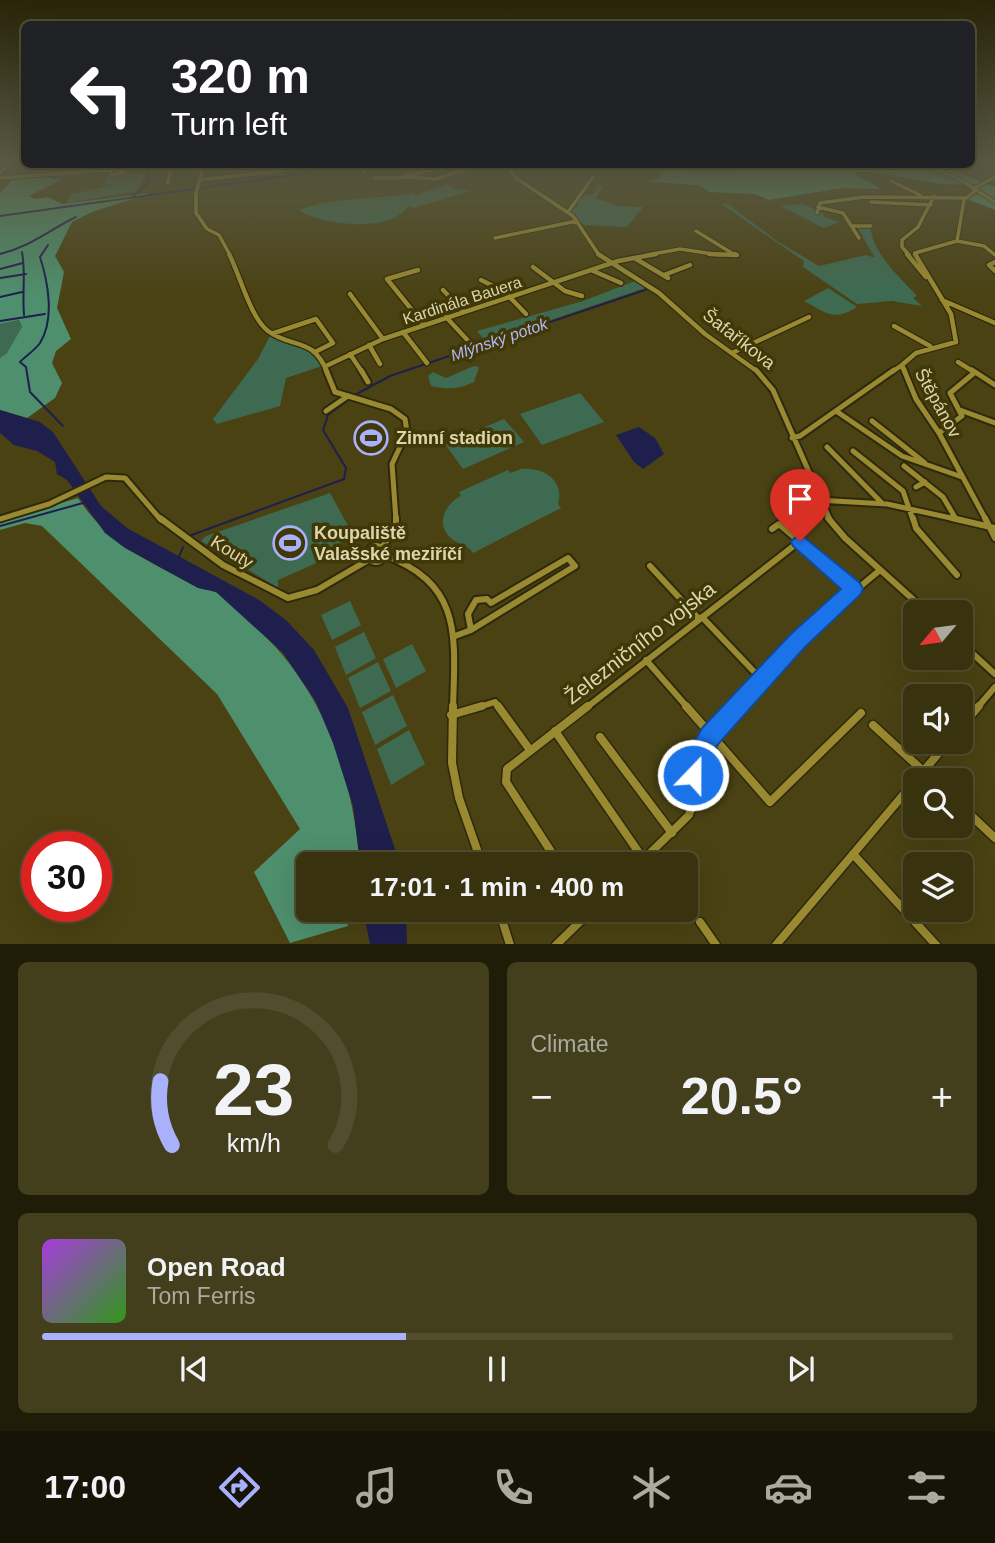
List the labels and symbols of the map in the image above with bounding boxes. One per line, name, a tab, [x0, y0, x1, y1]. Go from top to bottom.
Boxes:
street label: Kardinála Bauera	[401, 273, 524, 328]
street label: Šafaříkova	[699, 304, 780, 374]
water label: Mlýnský potok	[448, 315, 551, 364]
street label: Štěpánov	[911, 364, 966, 441]
sports icon: Zimní stadion	[352, 419, 390, 457]
place label: Zimní stadion	[396, 428, 513, 448]
pin	[770, 469, 830, 541]
place label: Koupaliště Valašské meziříčí	[314, 523, 463, 564]
sports icon: Koupaliště Valašské meziříčí	[271, 524, 309, 562]
street label: Kouty	[207, 531, 257, 573]
street label: Železničního vojska	[560, 577, 720, 708]
north arrow	[903, 600, 973, 670]
position arrow	[656, 738, 730, 812]
speed limit sign: 30	[21, 831, 112, 922]

